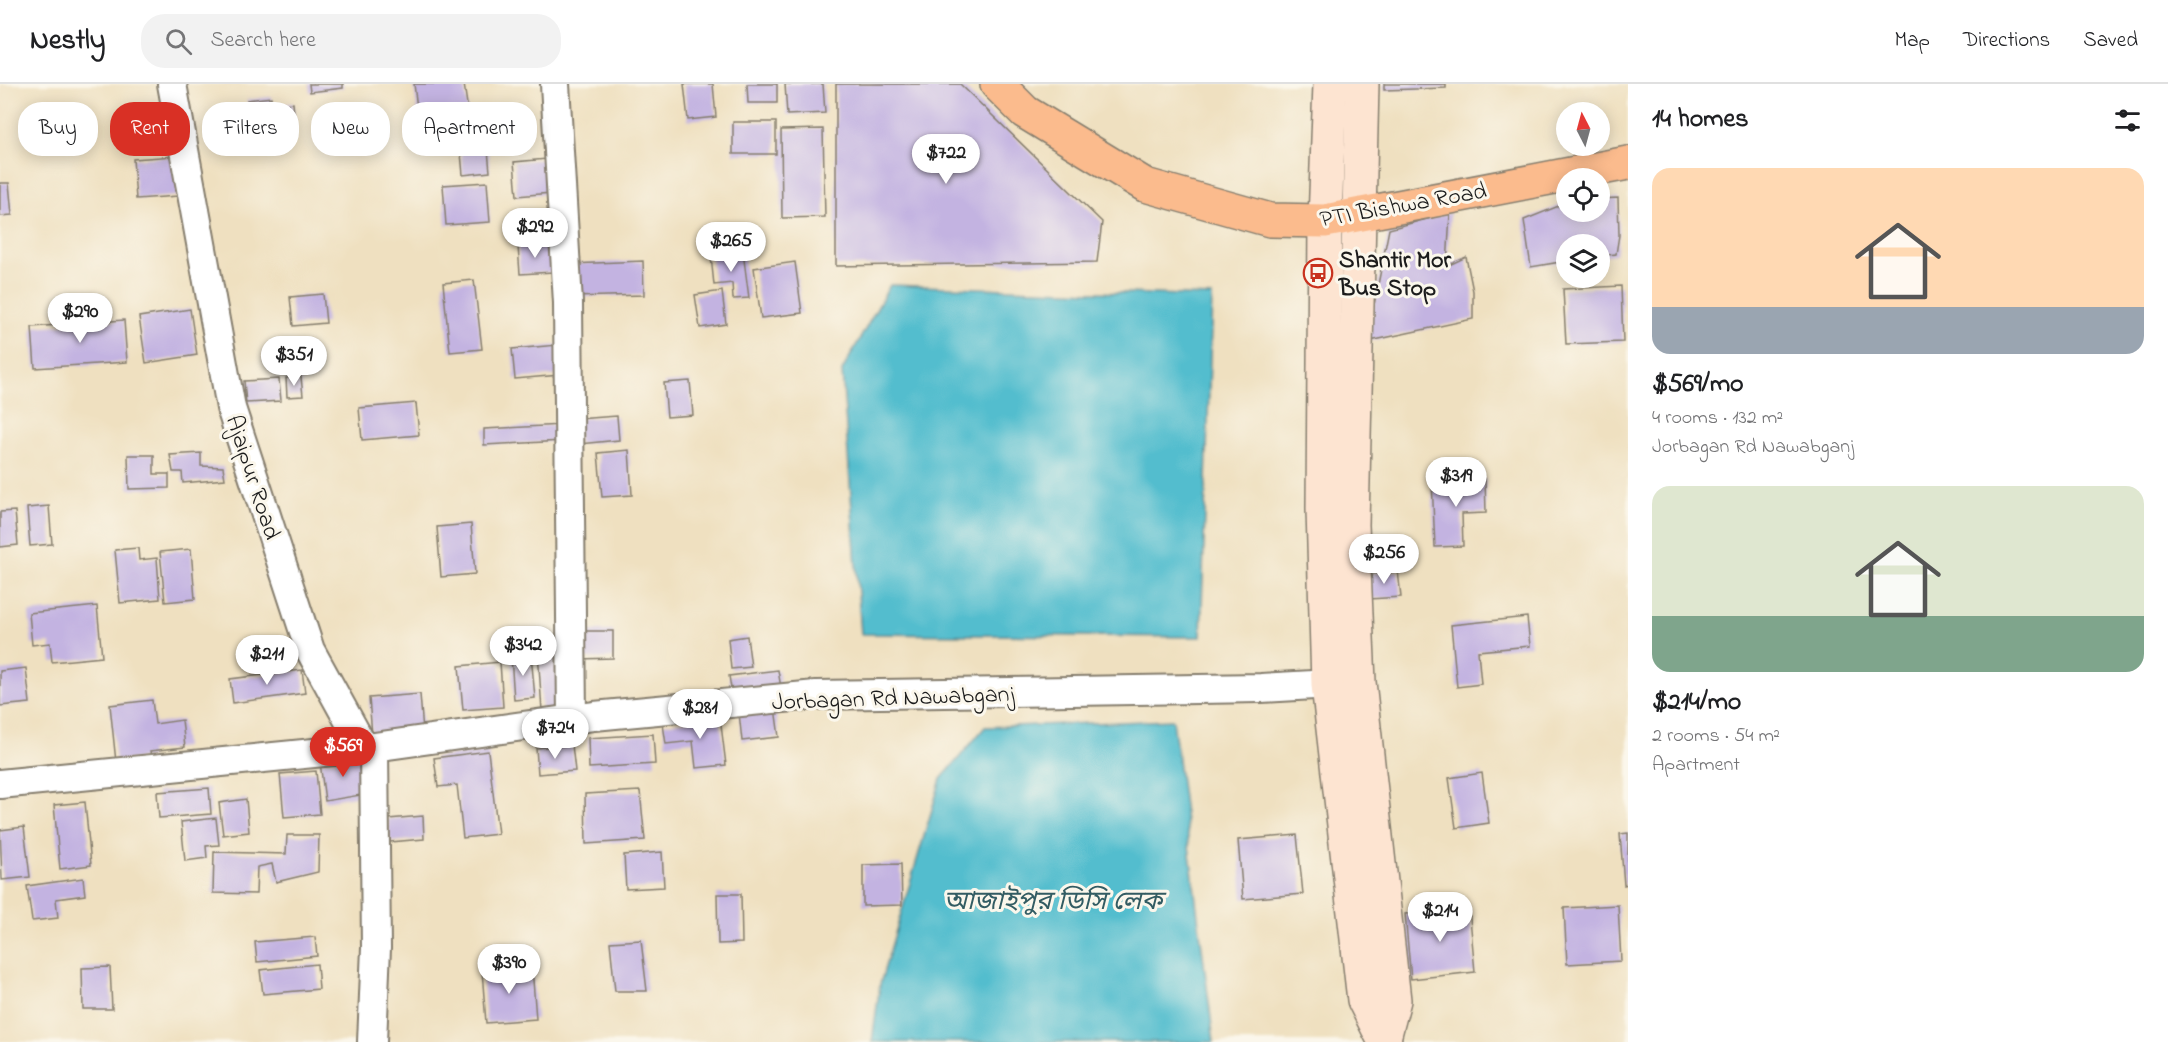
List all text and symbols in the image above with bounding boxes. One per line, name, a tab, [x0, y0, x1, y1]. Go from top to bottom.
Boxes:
search box	[141, 14, 561, 68]
text: Nestly	[30, 21, 105, 62]
icon: search	[162, 25, 195, 58]
text: Search here	[210, 25, 316, 57]
text: Map	[1894, 26, 1930, 56]
text: Directions	[1963, 26, 2050, 56]
text: Saved	[2083, 26, 2138, 56]
text: 14 homes	[1652, 101, 1748, 139]
chip: Buy	[18, 102, 98, 156]
chip: Rent	[110, 102, 190, 156]
chip: Filters	[202, 102, 299, 156]
chip: New	[311, 102, 390, 156]
chip: Apartment	[402, 102, 537, 156]
north arrow	[1556, 102, 1610, 156]
map controls	[1556, 102, 1610, 288]
icon: filters	[2111, 104, 2144, 137]
pin: $722	[910, 134, 982, 185]
text: $722	[926, 139, 966, 168]
button: locate	[1556, 168, 1610, 222]
street label: PTI Bishwa Road	[1317, 174, 1490, 238]
icon: home	[1844, 207, 1952, 315]
pin: $292	[499, 208, 571, 259]
text: $292	[516, 213, 554, 242]
pin: $265	[695, 222, 767, 273]
text: $265	[710, 227, 752, 256]
button: layers	[1556, 234, 1610, 288]
place label: Shantir Mor Bus Stop	[1338, 244, 1451, 307]
bus stop icon: Shantir Mor Bus Stop	[1302, 257, 1334, 289]
pin: $290	[44, 293, 116, 344]
text: $290	[62, 298, 98, 327]
pin: $351	[258, 336, 330, 387]
text: $351	[275, 341, 313, 370]
text: $569/mo	[1652, 366, 1744, 404]
text: 4 rooms · 132 m²	[1652, 404, 1783, 433]
street label: Ajaipur Road	[215, 411, 288, 545]
text: Jorbagan Rd Nawabganj	[1652, 433, 1854, 462]
pin: $319	[1420, 457, 1492, 508]
text: $319	[1440, 462, 1472, 491]
icon: home	[1844, 525, 1952, 633]
pin: $256	[1348, 534, 1420, 585]
text: $256	[1363, 539, 1405, 568]
pin: $342	[487, 626, 559, 677]
text: $342	[504, 631, 542, 660]
pin: $211	[231, 635, 303, 686]
text: $211	[250, 640, 284, 669]
street label: Jorbagan Rd Nawabganj	[771, 678, 1016, 721]
text: $214/mo	[1652, 684, 1741, 722]
pin: $281	[664, 689, 736, 740]
text: $281	[682, 694, 718, 723]
pin: $724	[519, 709, 591, 760]
text: $724	[536, 714, 574, 743]
text: 2 rooms · 54 m²	[1652, 722, 1780, 751]
pin: $569	[307, 727, 379, 778]
text: $569	[324, 732, 362, 761]
text: Apartment	[1652, 751, 1740, 780]
water label: আজাইপুর ডিসি লেক	[944, 884, 1167, 922]
pin: $214	[1404, 892, 1476, 943]
text: $214	[1422, 897, 1458, 926]
pin: $390	[473, 944, 545, 995]
text: $390	[491, 949, 527, 978]

